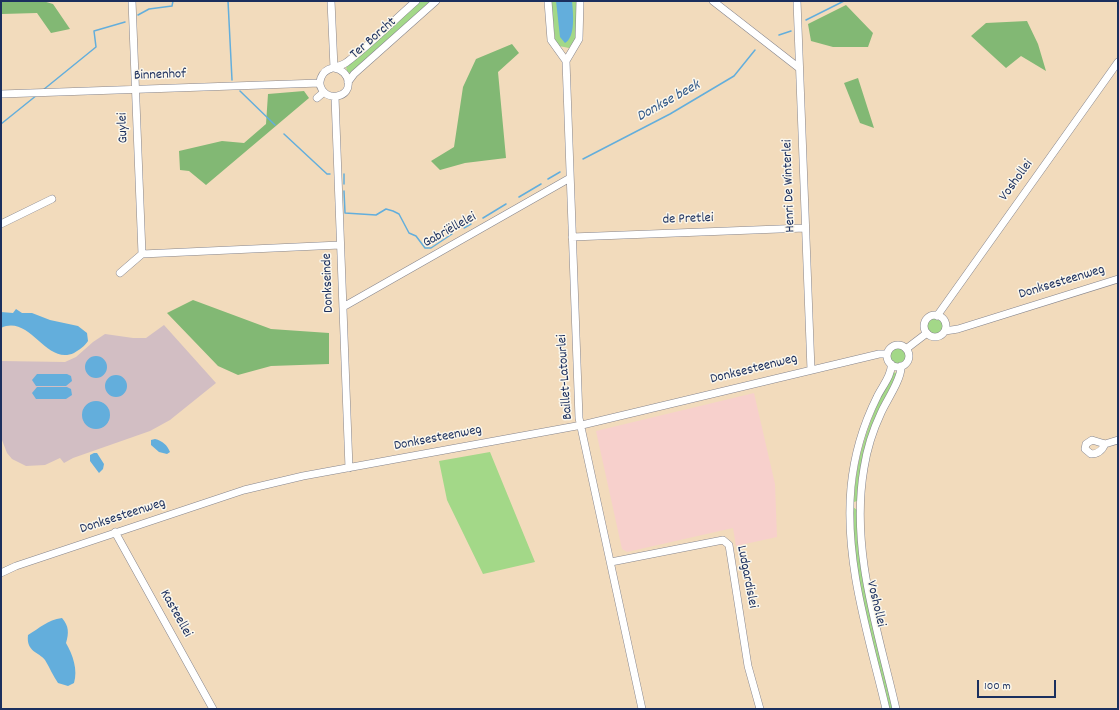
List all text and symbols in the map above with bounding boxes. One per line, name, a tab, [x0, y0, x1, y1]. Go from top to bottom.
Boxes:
street label: Ter Borcht	[348, 14, 400, 64]
street label: Binnenhof	[134, 67, 186, 85]
water label: Donkse beek	[634, 77, 704, 127]
street label: Guylei	[115, 112, 133, 144]
street label: Henri De Winterlei	[780, 139, 800, 233]
street label: Voshollei	[996, 157, 1038, 205]
street label: Gabriëllelei	[420, 210, 480, 252]
street label: de Pretlei	[662, 211, 714, 229]
street label: Donkseinde	[320, 253, 338, 313]
street label: Donksesteenweg	[1017, 262, 1107, 304]
street label: Baillet-Latourlei	[555, 334, 577, 420]
street label: Donksesteenweg	[709, 351, 799, 389]
street label: Donksesteenweg	[393, 422, 483, 456]
street label: Donksesteenweg	[78, 495, 168, 539]
street label: Ludgardislei	[732, 544, 760, 610]
street label: Voshollei	[862, 579, 888, 629]
street label: Kasteellei	[155, 587, 195, 641]
scale bar	[979, 672, 1058, 698]
text: 100 m	[984, 678, 1011, 695]

